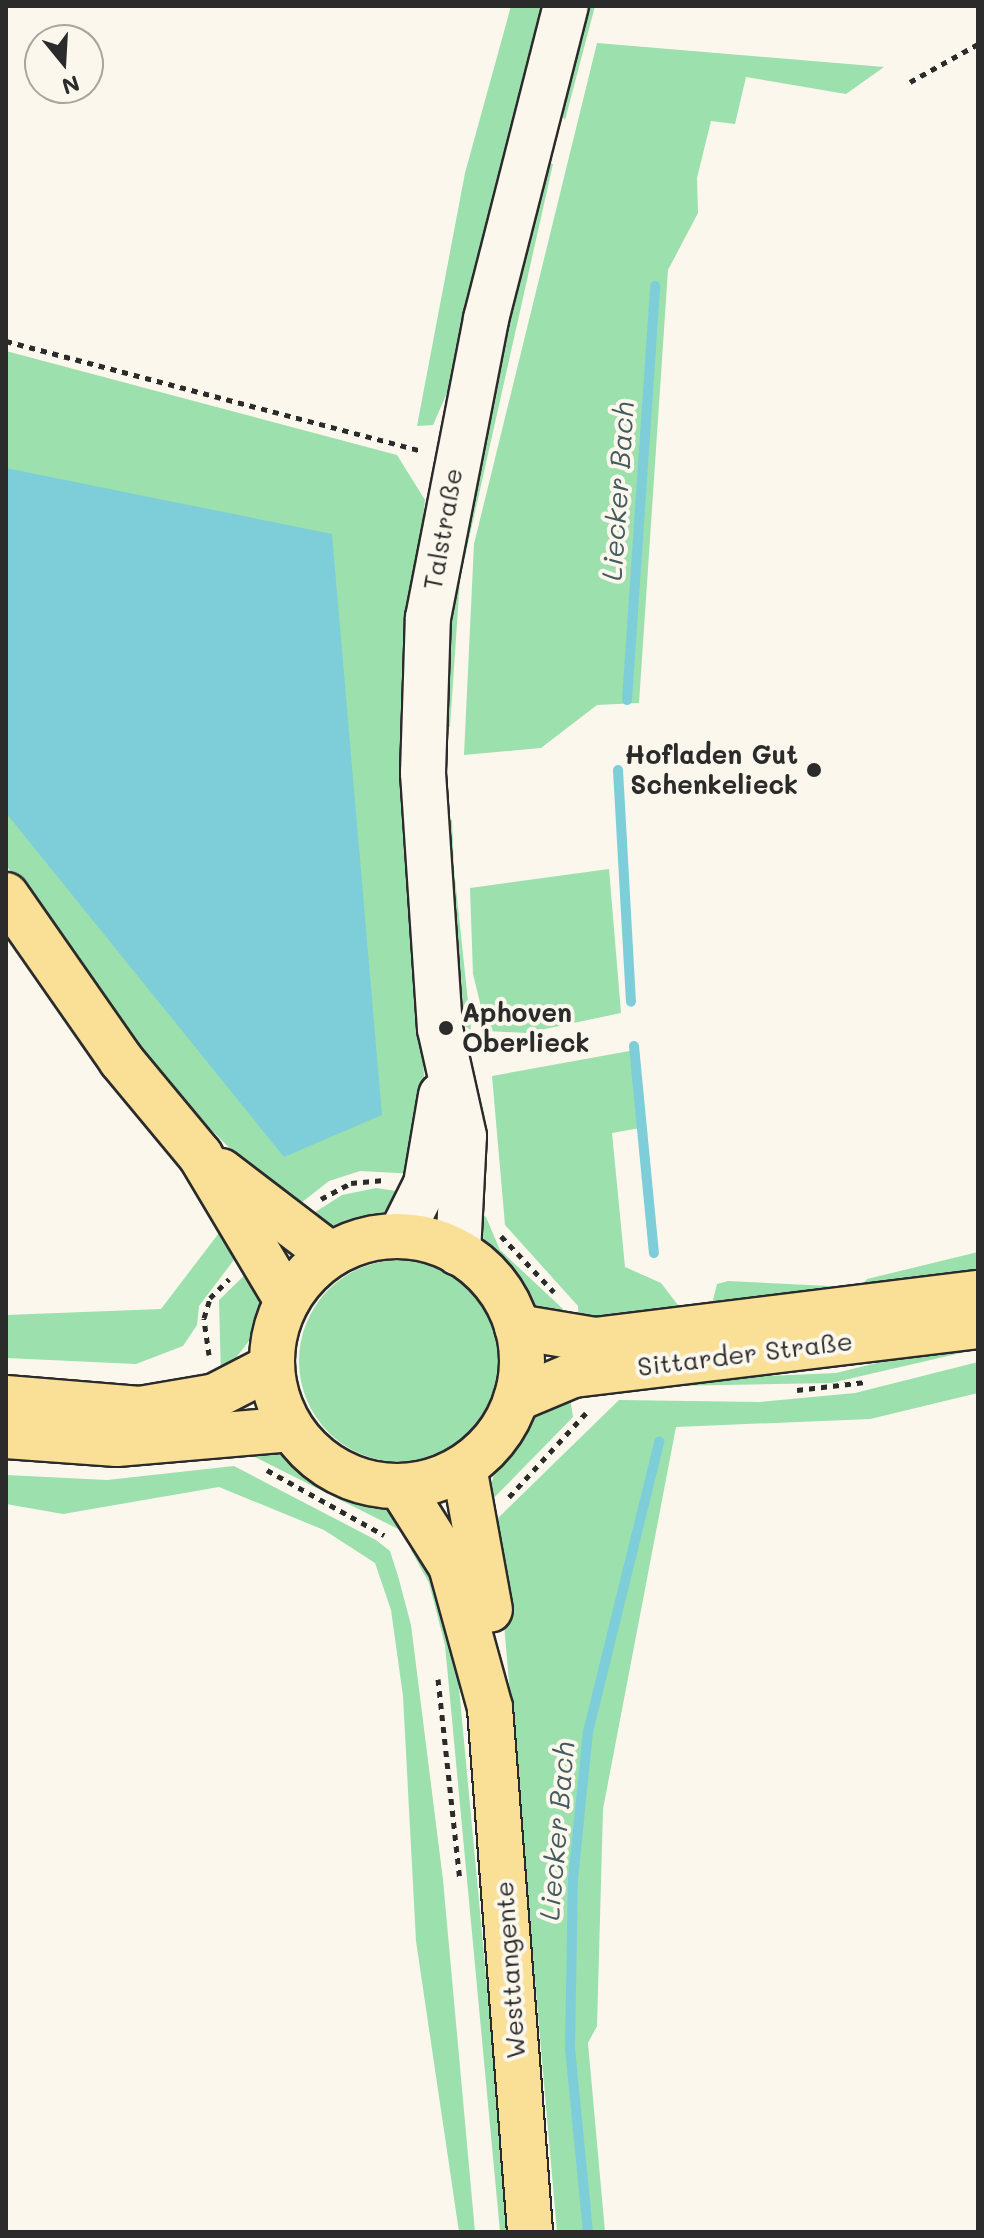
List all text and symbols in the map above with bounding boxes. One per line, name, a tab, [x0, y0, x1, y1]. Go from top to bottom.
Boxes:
north arrow	[24, 24, 104, 104]
text: N	[59, 69, 83, 102]
water label: Liecker Bach	[594, 400, 640, 582]
street label: Talstraße	[417, 466, 469, 592]
place label: Hofladen Gut Schenkelieck	[624, 739, 798, 800]
marker: Hofladen Gut Schenkelieck	[805, 761, 823, 779]
place label: Aphoven Oberlieck	[462, 997, 590, 1058]
marker: Aphoven Oberlieck	[437, 1019, 455, 1037]
street label: Sittarder Straße	[636, 1325, 854, 1383]
water label: Liecker Bach	[531, 1740, 581, 1922]
street label: Westtangente	[488, 1880, 532, 2060]

